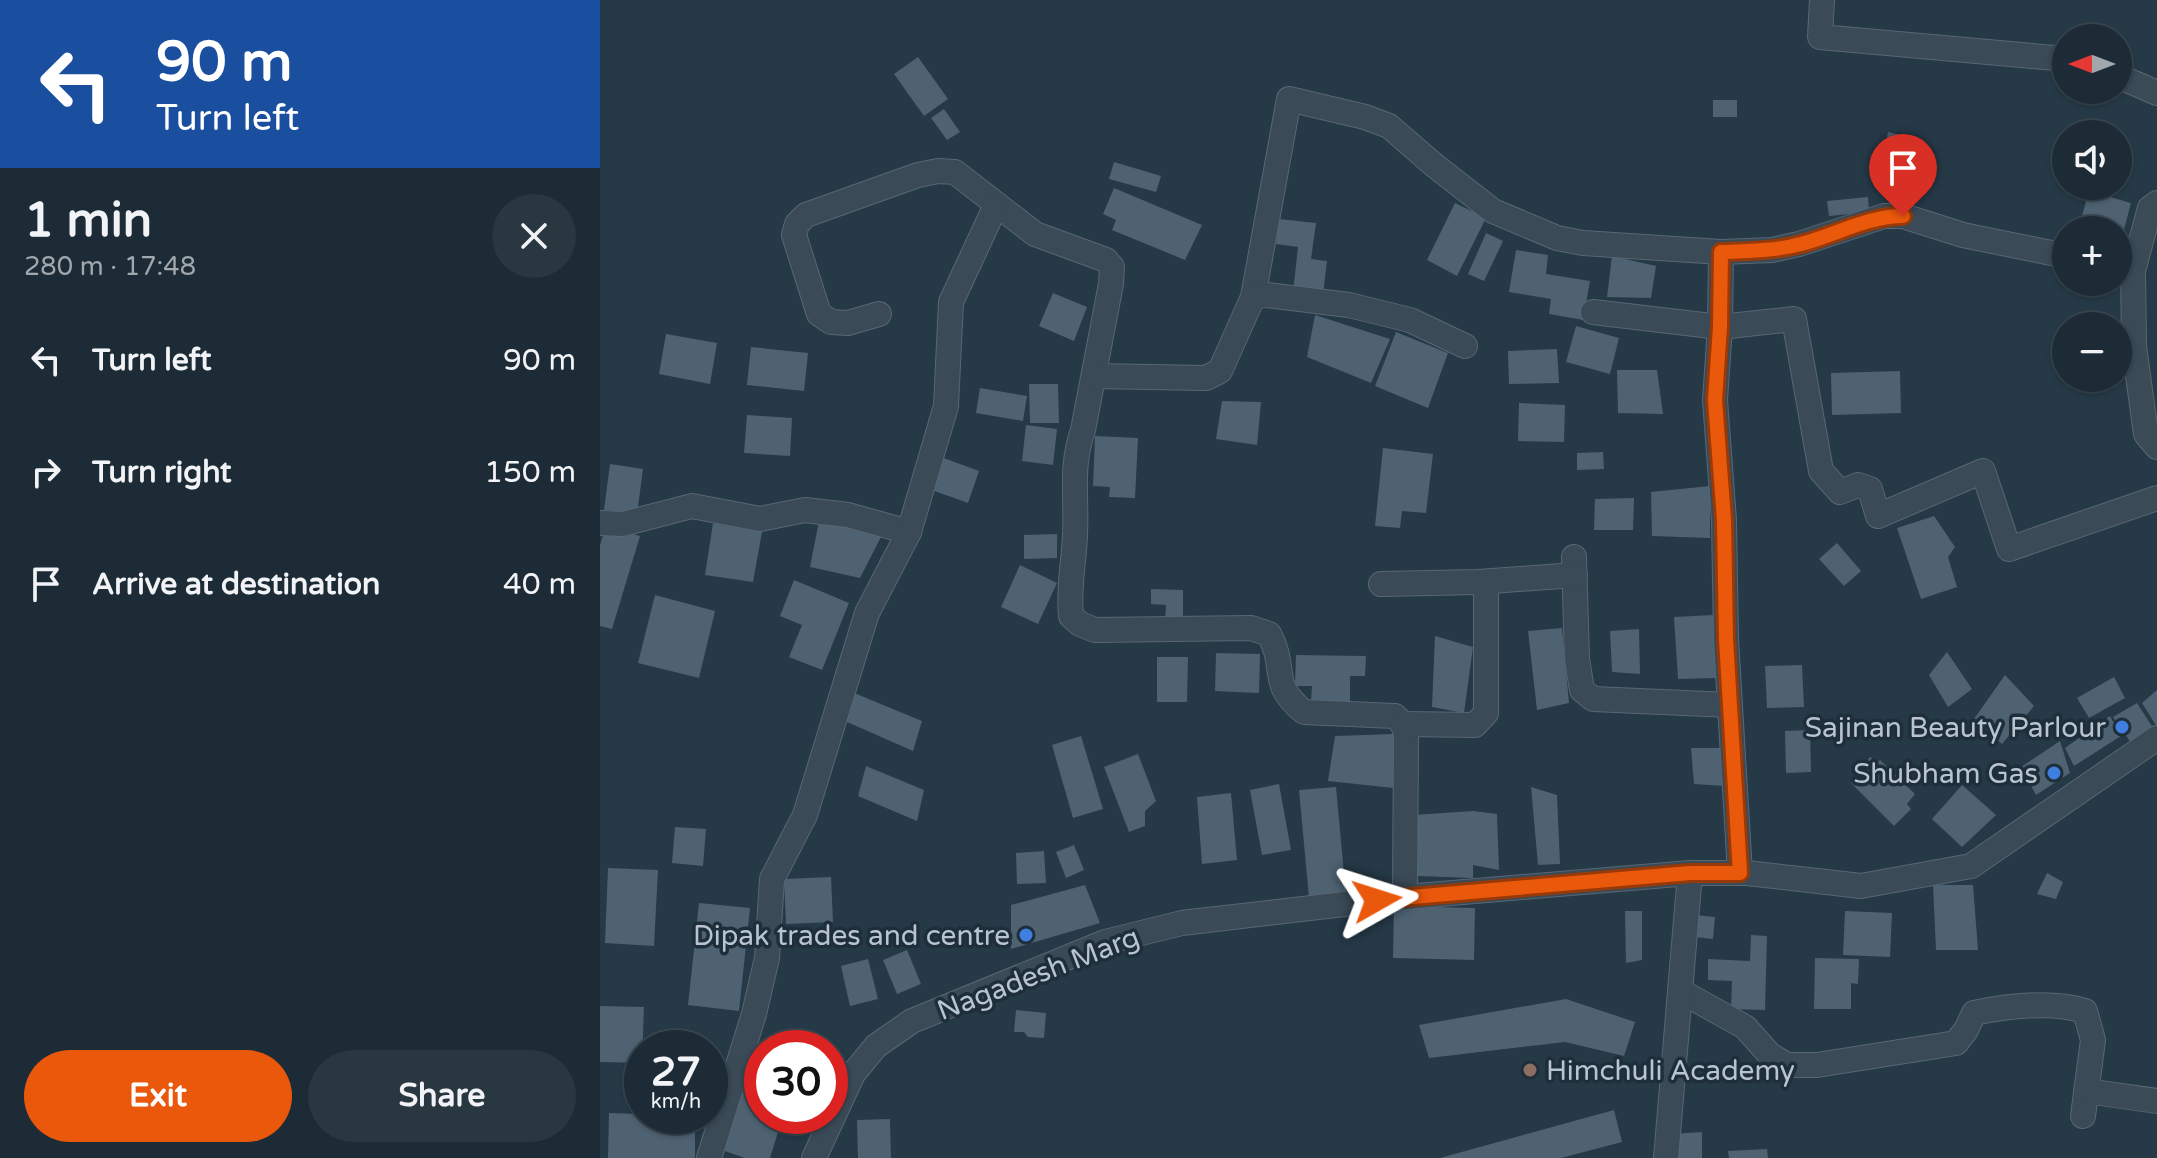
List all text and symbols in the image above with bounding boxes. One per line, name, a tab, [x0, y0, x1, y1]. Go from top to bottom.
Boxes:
north arrow	[2052, 24, 2132, 104]
map controls	[2052, 24, 2132, 392]
text: 90 m	[156, 29, 292, 96]
icon: left	[24, 32, 128, 136]
text: Turn left	[156, 97, 299, 140]
button: sound	[2052, 120, 2132, 200]
pin	[1869, 134, 1937, 216]
icon: arrive	[1881, 146, 1925, 190]
text: 1 min	[24, 192, 152, 250]
button: close	[492, 194, 576, 278]
button: +	[2052, 216, 2132, 296]
text: 280 m · 17:48	[24, 251, 196, 282]
button: −	[2052, 312, 2132, 392]
icon: left	[24, 338, 68, 382]
text: Turn left	[92, 342, 211, 379]
text: 90 m	[503, 342, 576, 379]
icon: right	[24, 450, 68, 494]
text: Turn right	[92, 454, 232, 491]
text: 150 m	[484, 454, 576, 491]
icon: arrive	[24, 562, 68, 606]
text: Arrive at destination	[92, 566, 380, 603]
text: 40 m	[503, 566, 576, 603]
place label: Sajinan Beauty Parlour	[1805, 711, 2106, 745]
marker: Sajinan Beauty Parlour	[2113, 718, 2131, 736]
place label: Shubham Gas	[1853, 757, 2038, 791]
marker: Shubham Gas	[2045, 764, 2063, 782]
position arrow	[1335, 858, 1419, 942]
place label: Dipak trades and centre	[693, 919, 1010, 953]
street label: Nagadesh Marg	[933, 920, 1144, 1028]
marker: Dipak trades and centre	[1017, 926, 1035, 944]
speed limit sign: 30	[744, 1030, 848, 1134]
text: 27	[651, 1048, 701, 1096]
button: Exit	[24, 1050, 292, 1142]
button: Share	[308, 1050, 576, 1142]
place label: Himchuli Academy	[1546, 1054, 1795, 1088]
marker: Himchuli Academy	[1521, 1061, 1539, 1079]
text: km/h	[651, 1090, 701, 1114]

